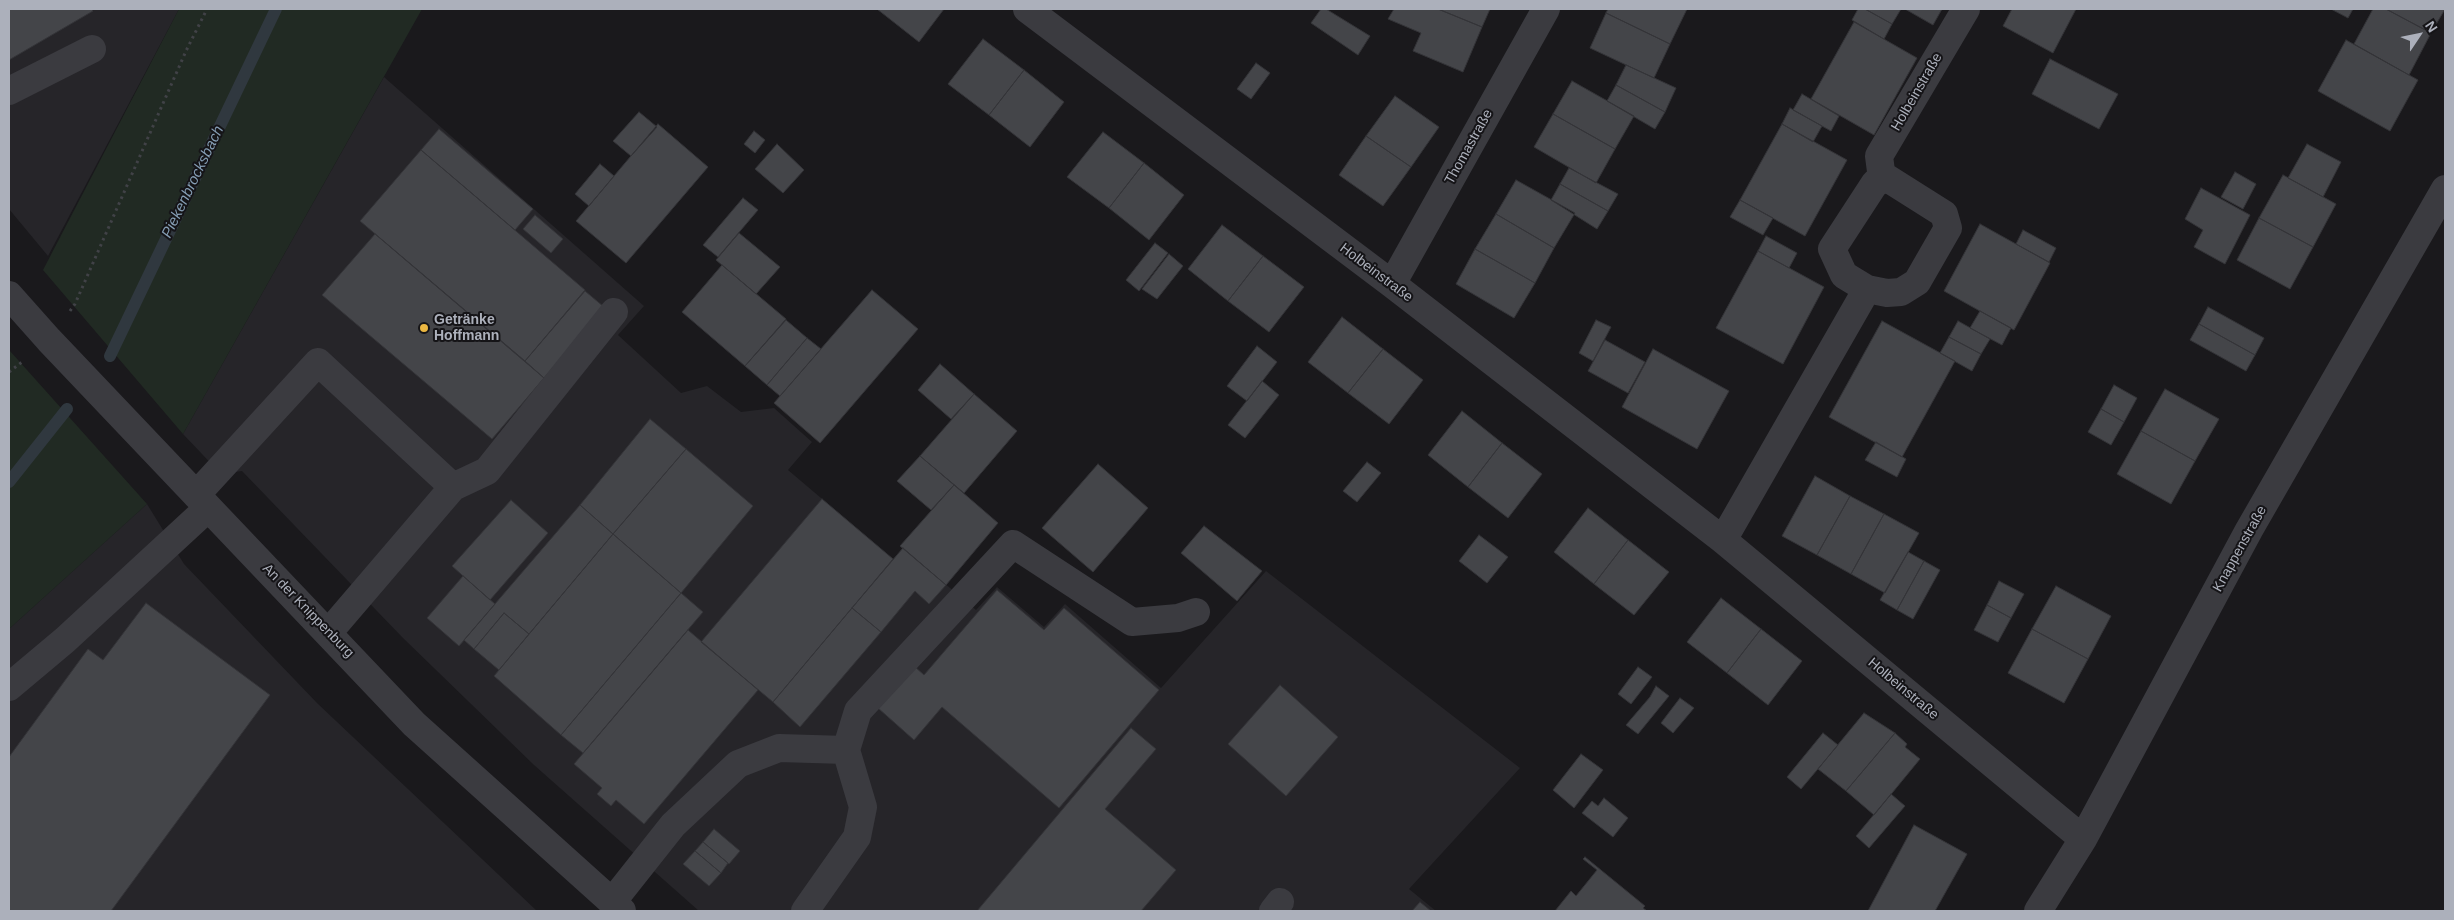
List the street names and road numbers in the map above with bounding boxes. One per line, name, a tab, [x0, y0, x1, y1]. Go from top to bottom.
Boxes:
street label: Holbeinstraße	[1888, 50, 1946, 134]
street label: Thomastraße	[1441, 107, 1497, 187]
street label: Holbeinstraße	[1336, 240, 1416, 306]
street label: Knappenstraße	[2209, 503, 2271, 595]
street label: An der Knippenburg	[259, 560, 357, 662]
street label: Holbeinstraße	[1864, 655, 1942, 723]

